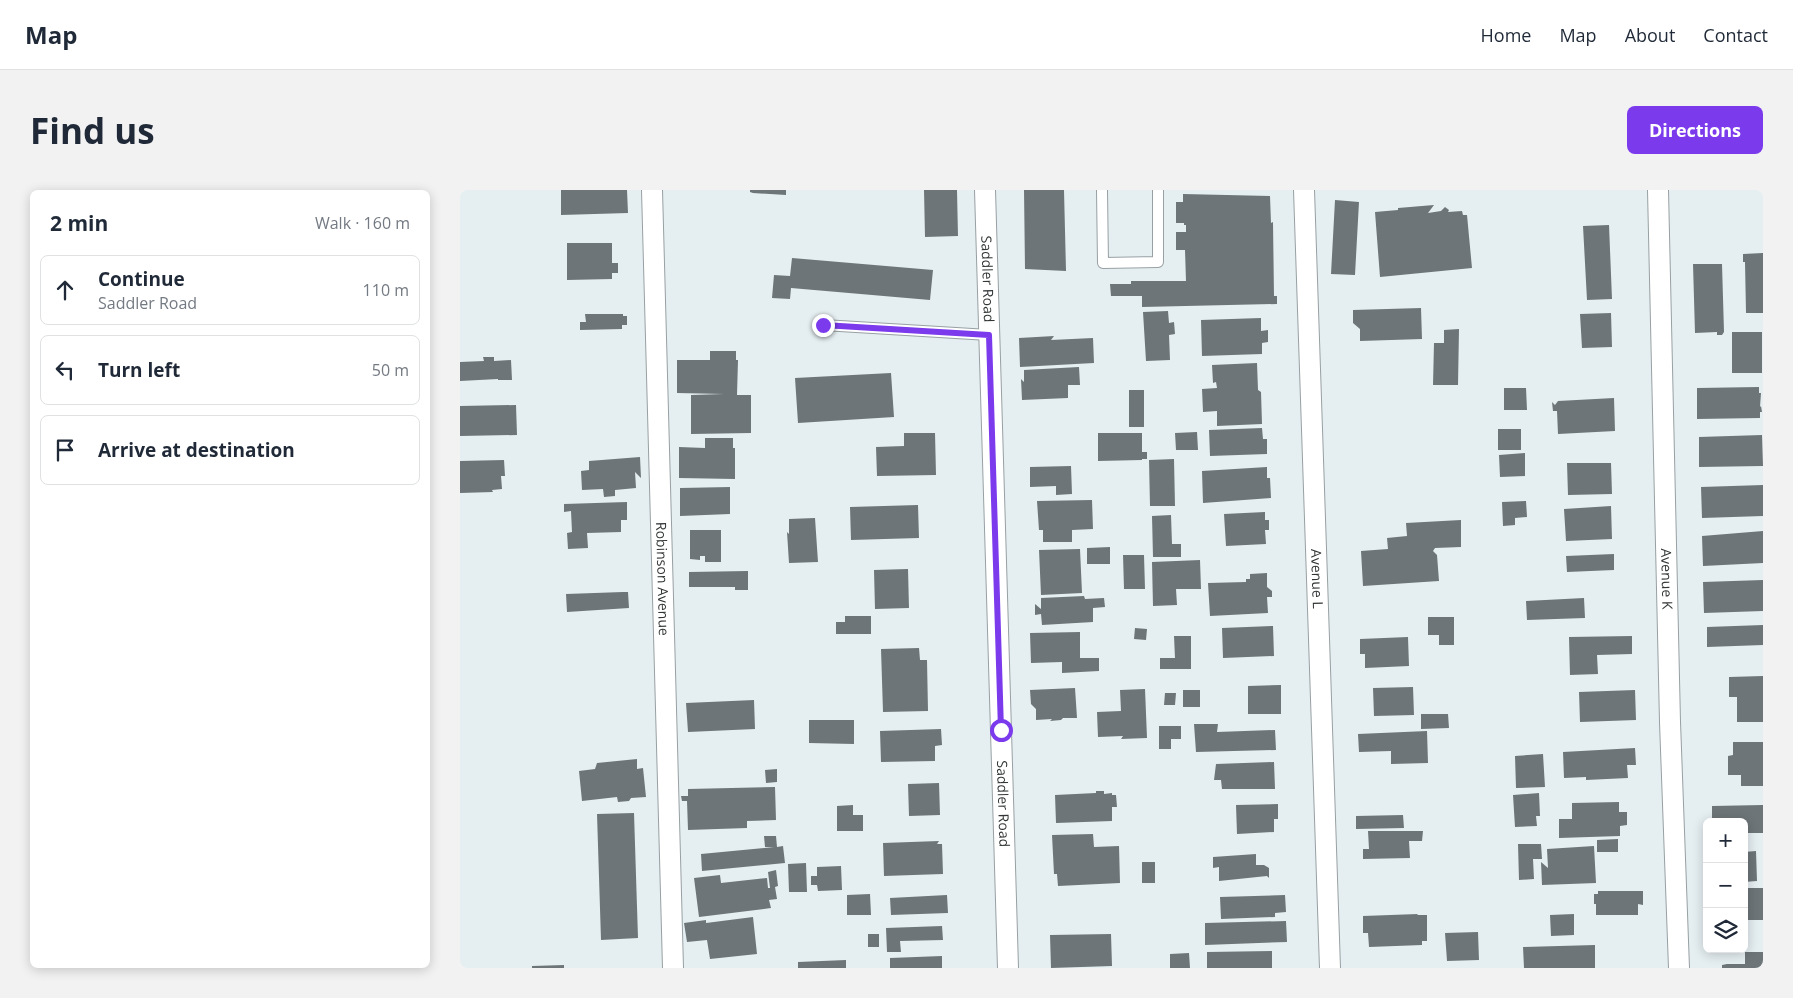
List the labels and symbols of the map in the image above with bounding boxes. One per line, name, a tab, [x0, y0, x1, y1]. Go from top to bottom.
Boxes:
street label: Saddler Road	[977, 235, 999, 323]
route end	[812, 314, 835, 337]
street label: Robinson Avenue	[652, 522, 674, 636]
street label: Avenue K	[1657, 548, 1677, 610]
street label: Avenue L	[1307, 549, 1328, 609]
route start	[990, 719, 1013, 742]
street label: Saddler Road	[993, 760, 1014, 847]

